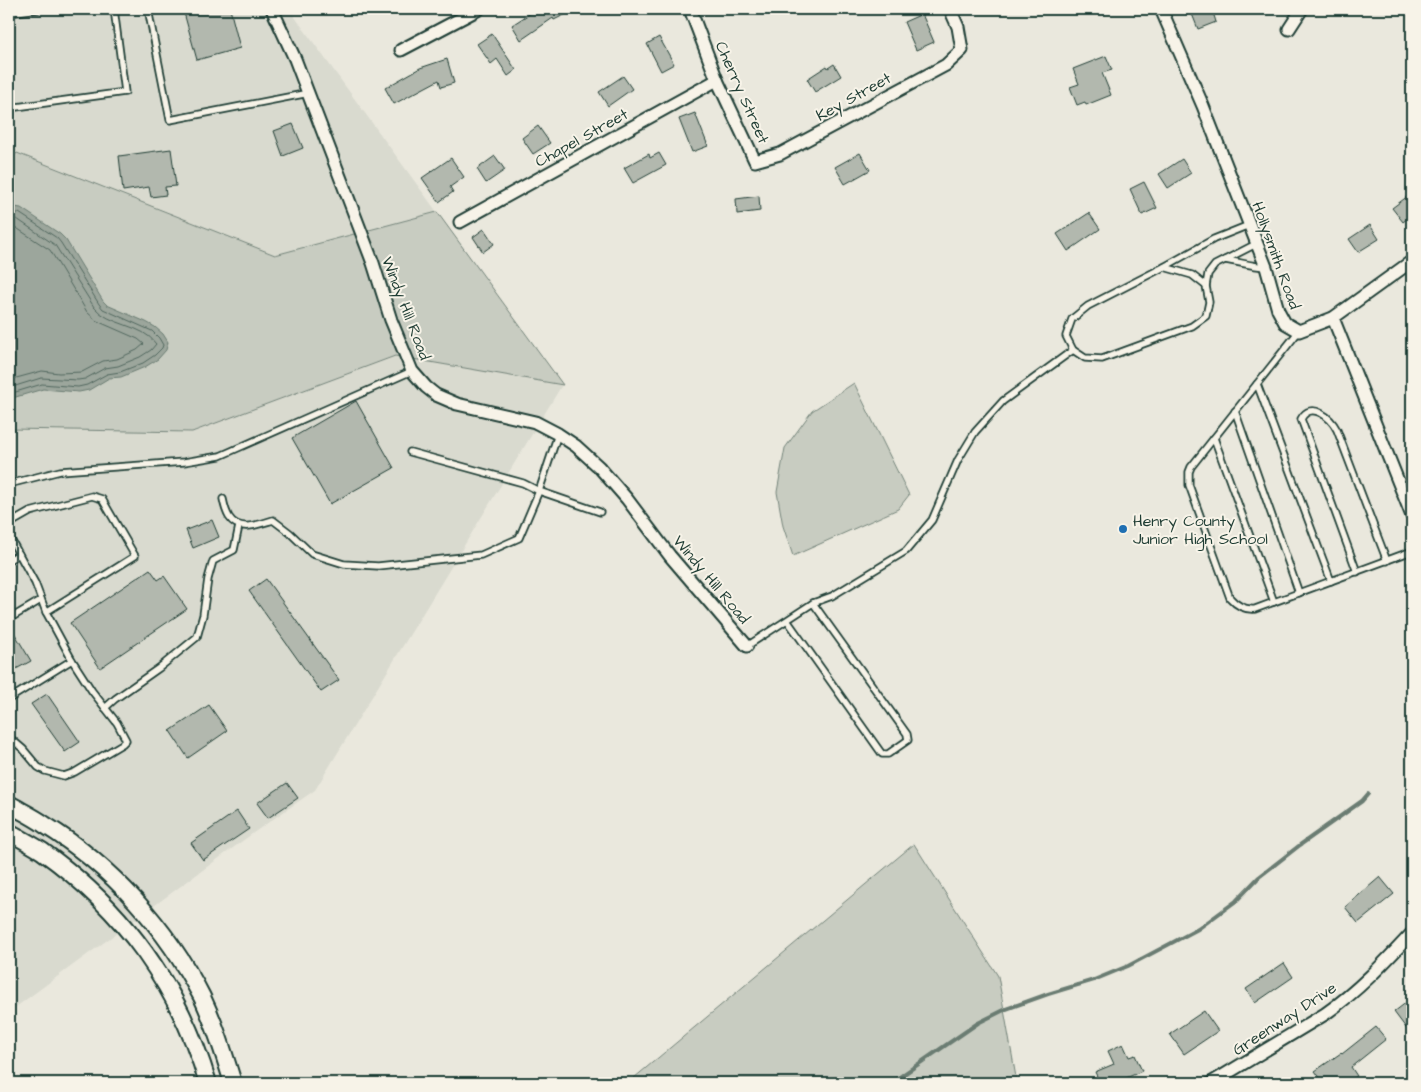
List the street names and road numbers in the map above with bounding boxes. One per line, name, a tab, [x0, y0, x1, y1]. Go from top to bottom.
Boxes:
street label: Cherry Street	[709, 38, 775, 148]
street label: Key Street	[812, 67, 896, 127]
street label: Chapel Street	[531, 103, 632, 173]
street label: Hollysmith Road	[1245, 199, 1306, 313]
street label: Windy Hill Road	[375, 253, 436, 364]
street label: Windy Hill Road	[667, 531, 755, 629]
street label: Greenway Drive	[1228, 977, 1342, 1062]

